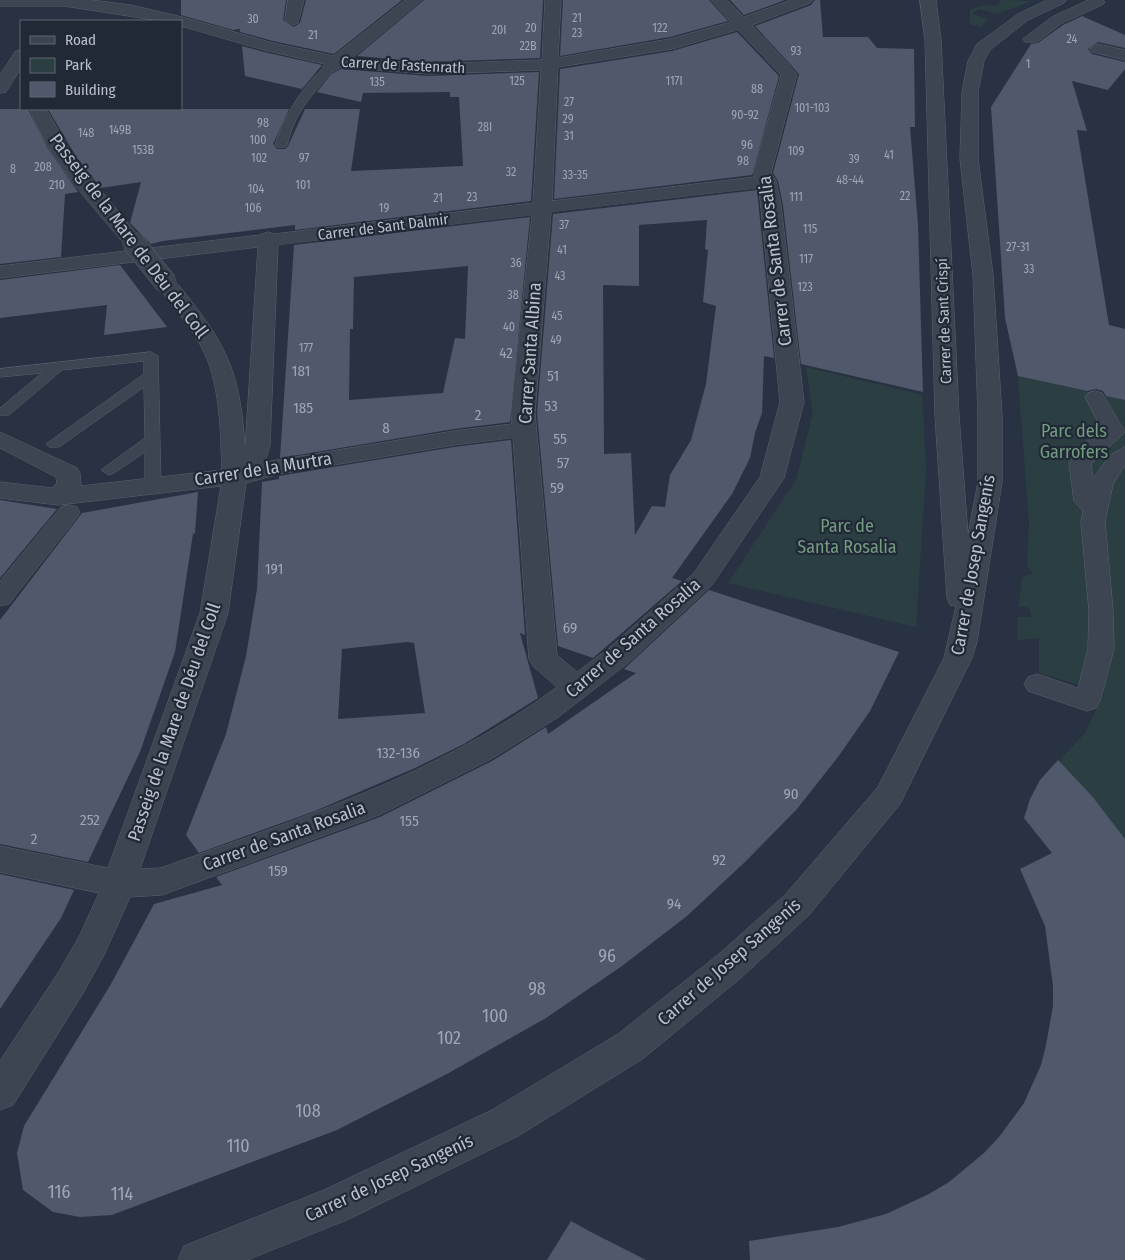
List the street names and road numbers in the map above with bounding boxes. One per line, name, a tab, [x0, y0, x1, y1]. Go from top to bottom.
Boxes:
street label: Carrer de Fastenrath	[340, 53, 466, 77]
street label: Passeig de la Mare de Déu del Coll	[45, 129, 213, 343]
street label: Carrer de Santa Rosalia	[754, 174, 796, 347]
street label: Carrer de Sant Dalmir	[317, 210, 450, 244]
street label: Carrer de Sant Crispí	[933, 258, 955, 384]
street label: Carrer Santa Albina	[514, 281, 546, 425]
street label: Carrer de la Murtra	[193, 447, 333, 491]
street label: Carrer de Josep Sangenís	[946, 473, 1000, 657]
street label: Carrer de Santa Rosalia	[561, 573, 705, 703]
street label: Passeig de la Mare de Déu del Coll	[123, 600, 225, 844]
street label: Carrer de Santa Rosalia	[200, 796, 368, 876]
street label: Carrer de Josep Sangenís	[653, 894, 805, 1030]
street label: Carrer de Josep Sangenís	[302, 1129, 477, 1227]

